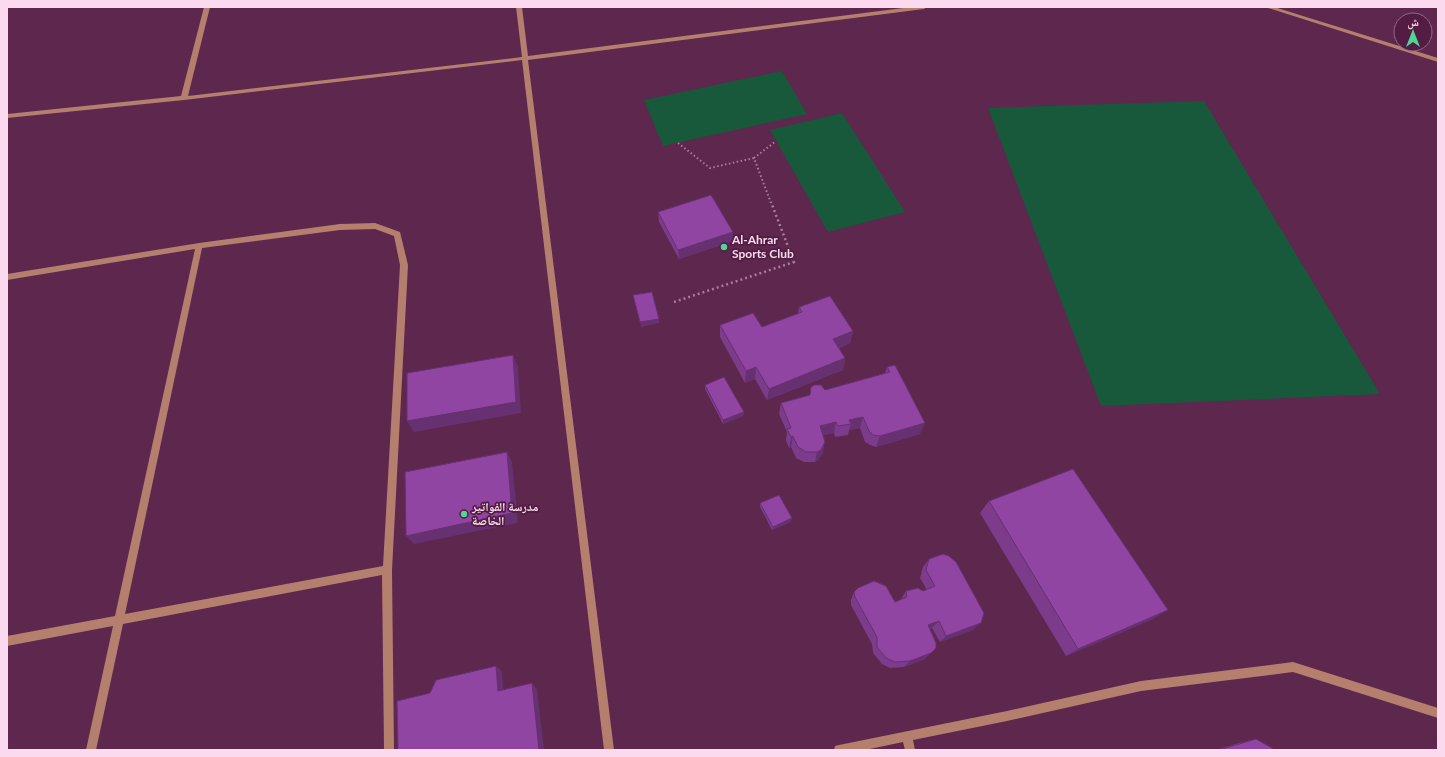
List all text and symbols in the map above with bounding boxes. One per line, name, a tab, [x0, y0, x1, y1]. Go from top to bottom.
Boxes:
north arrow	[1393, 12, 1433, 52]
text: ش	[1407, 15, 1419, 30]
place label: Al-Ahrar Sports Club	[731, 232, 794, 261]
marker: Al-Ahrar Sports Club	[719, 242, 729, 252]
place label: مدرسة الفواتير الخاصة	[471, 499, 539, 528]
marker: مدرسة الفواتير الخاصة	[459, 509, 469, 519]

